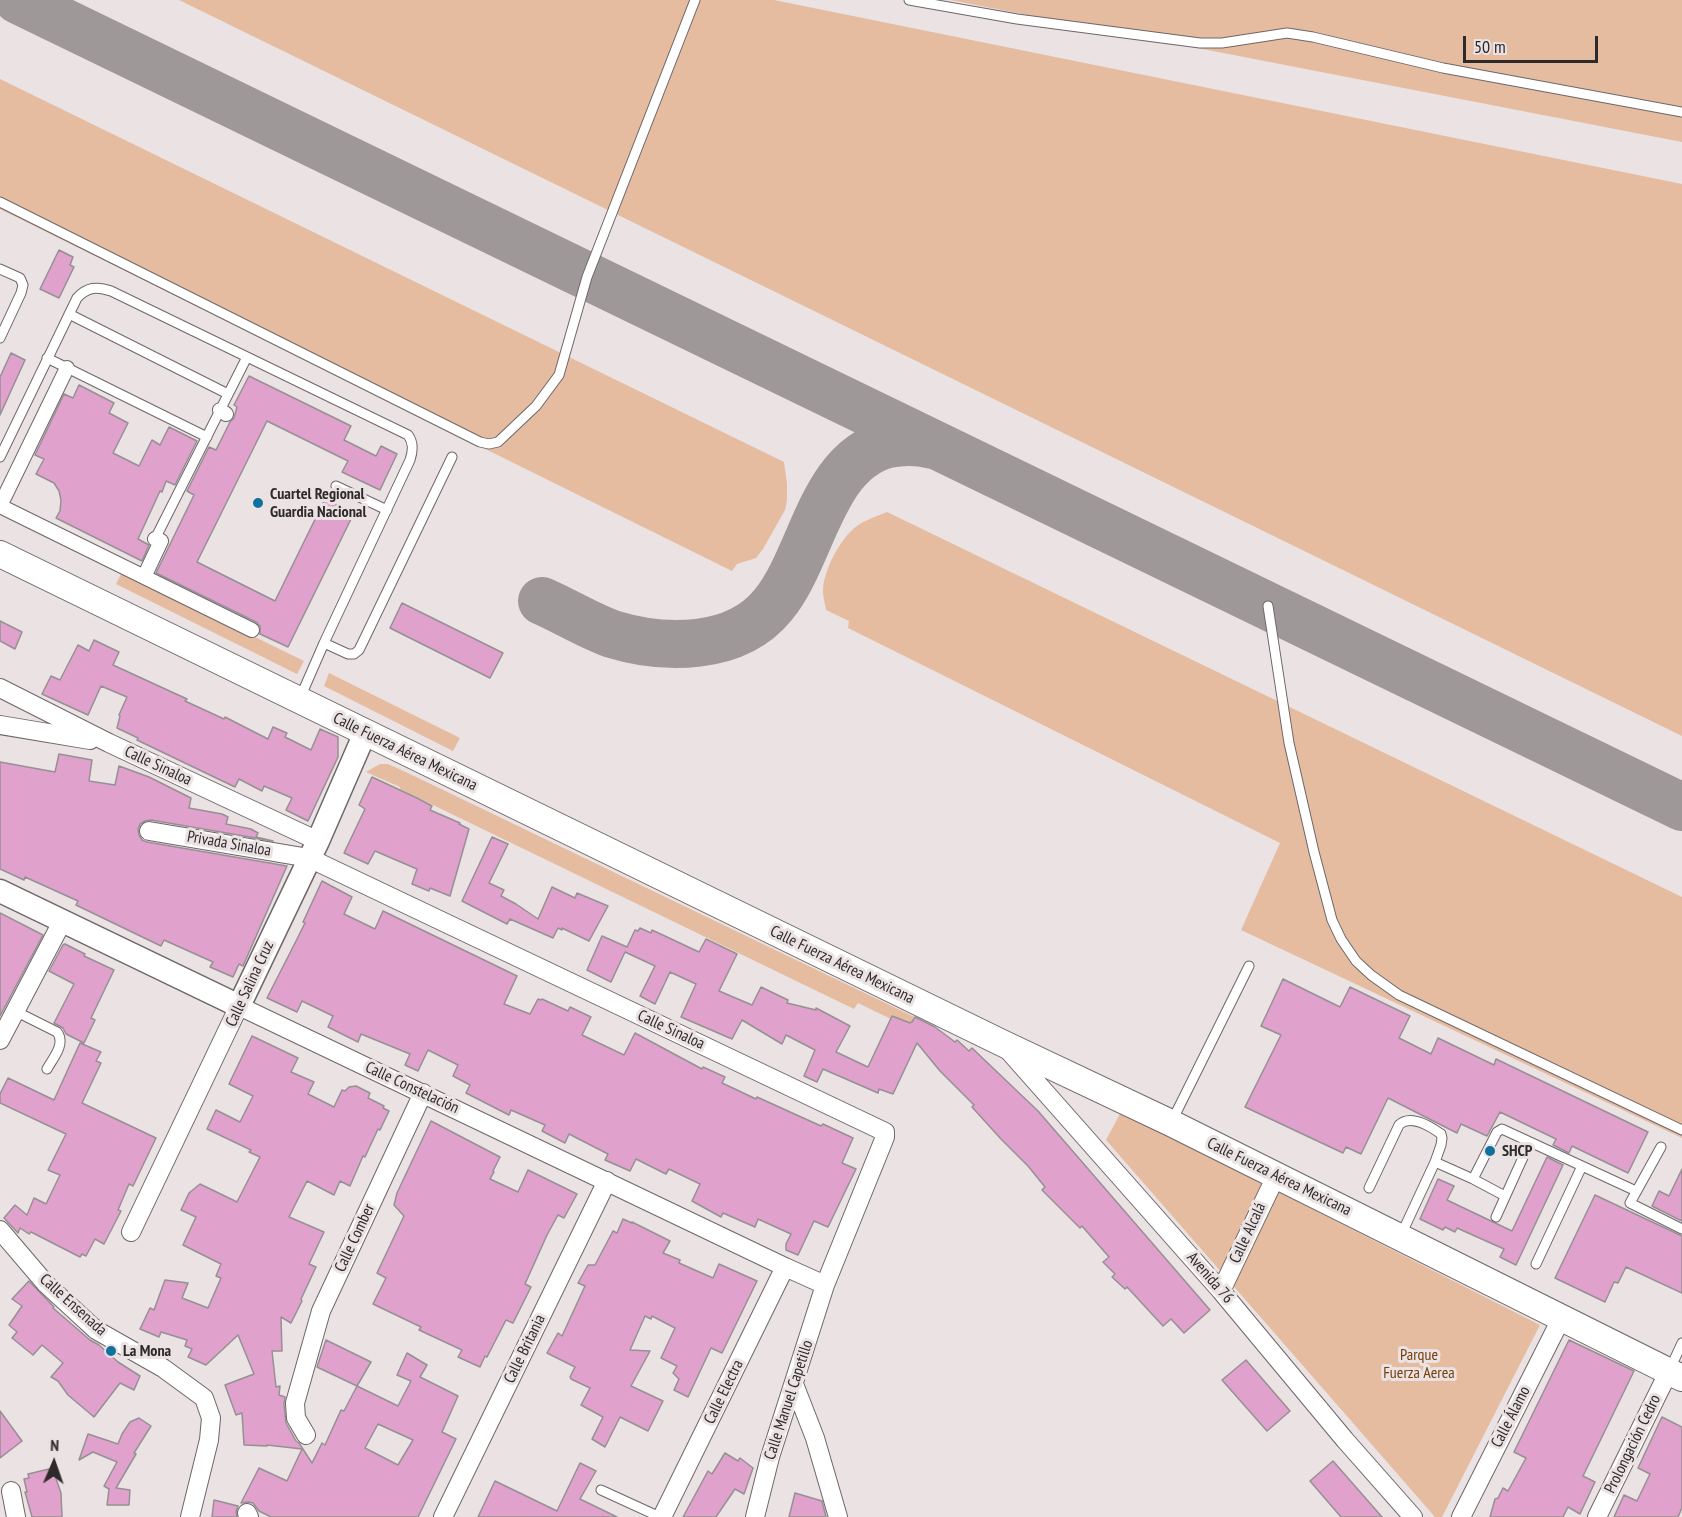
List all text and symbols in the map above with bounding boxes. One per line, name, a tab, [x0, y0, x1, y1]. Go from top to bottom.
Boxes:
scale bar	[1466, 24, 1601, 62]
text: 50 m	[1474, 35, 1506, 58]
place label: Cuartel Regional Guardia Nacional	[270, 484, 366, 522]
marker: Cuartel Regional Guardia Nacional	[251, 496, 265, 510]
street label: Calle Fuerza Aérea Mexicana	[330, 709, 480, 795]
street label: Calle Sinaloa	[121, 742, 195, 790]
street label: Privada Sinaloa	[186, 827, 272, 861]
street label: Calle Fuerza Aérea Mexicana	[767, 922, 917, 1008]
street label: Calle Salina Cruz	[222, 938, 278, 1030]
street label: Calle Sinaloa	[634, 1006, 708, 1054]
street label: Calle Constelación	[362, 1058, 462, 1118]
street label: Calle Fuerza Aérea Mexicana	[1204, 1134, 1354, 1220]
place label: SHCP	[1502, 1141, 1532, 1161]
marker: SHCP	[1483, 1144, 1497, 1158]
street label: Calle Alcalá	[1226, 1200, 1270, 1266]
street label: Calle Comber	[331, 1201, 379, 1275]
street label: Avenida 76	[1183, 1248, 1237, 1308]
street label: Calle Ensenada	[36, 1270, 110, 1340]
street label: Calle Britania	[500, 1312, 550, 1386]
street label: Calle Manuel Capetillo	[761, 1338, 817, 1462]
place label: La Mona	[123, 1341, 171, 1361]
marker: La Mona	[104, 1344, 118, 1358]
park label: Parque Fuerza Aerea	[1383, 1345, 1455, 1383]
street label: Calle Electra	[700, 1357, 748, 1427]
street label: Calle Álamo	[1487, 1383, 1535, 1451]
street label: Prolongación Cedro	[1601, 1392, 1665, 1496]
north arrow	[24, 1433, 84, 1493]
text: N	[50, 1435, 59, 1455]

